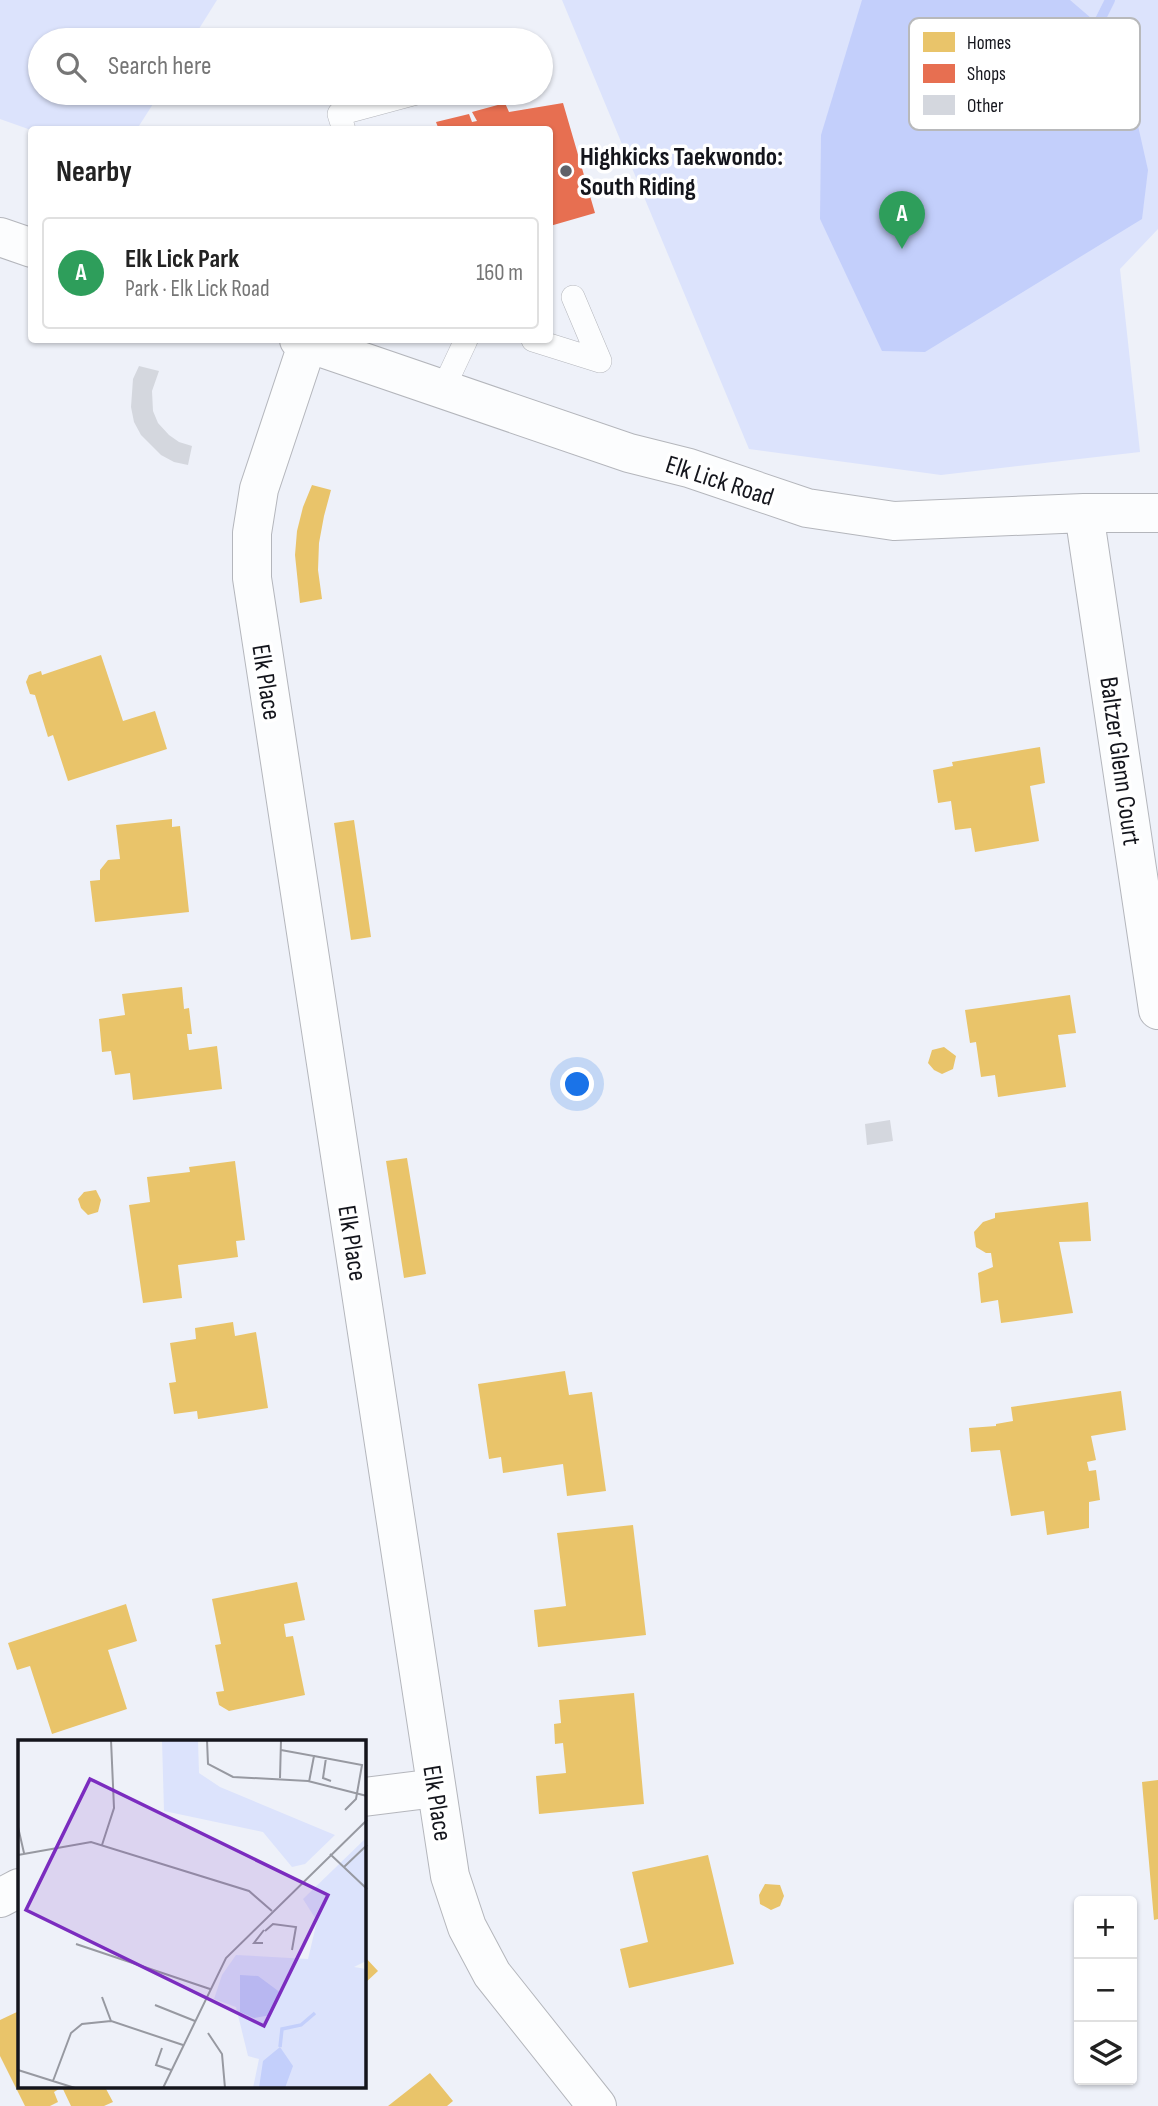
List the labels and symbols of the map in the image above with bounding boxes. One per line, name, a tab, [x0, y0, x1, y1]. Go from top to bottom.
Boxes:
legend	[909, 18, 1140, 130]
text: Homes	[967, 32, 1011, 55]
text: Shops	[967, 63, 1006, 86]
text: Other	[967, 95, 1004, 118]
place label: Highkicks Taekwondo: South Riding	[580, 142, 783, 203]
marker: Highkicks Taekwondo: South Riding	[558, 163, 574, 179]
pin: A	[879, 191, 925, 249]
street label: Elk Lick Road	[662, 449, 778, 513]
street label: Elk Place	[244, 642, 287, 722]
street label: Baltzer Glenn Court	[1092, 675, 1147, 848]
your location	[560, 1067, 594, 1101]
street label: Elk Place	[330, 1203, 373, 1283]
inset map	[18, 1740, 366, 2088]
street label: Elk Place	[415, 1763, 458, 1843]

